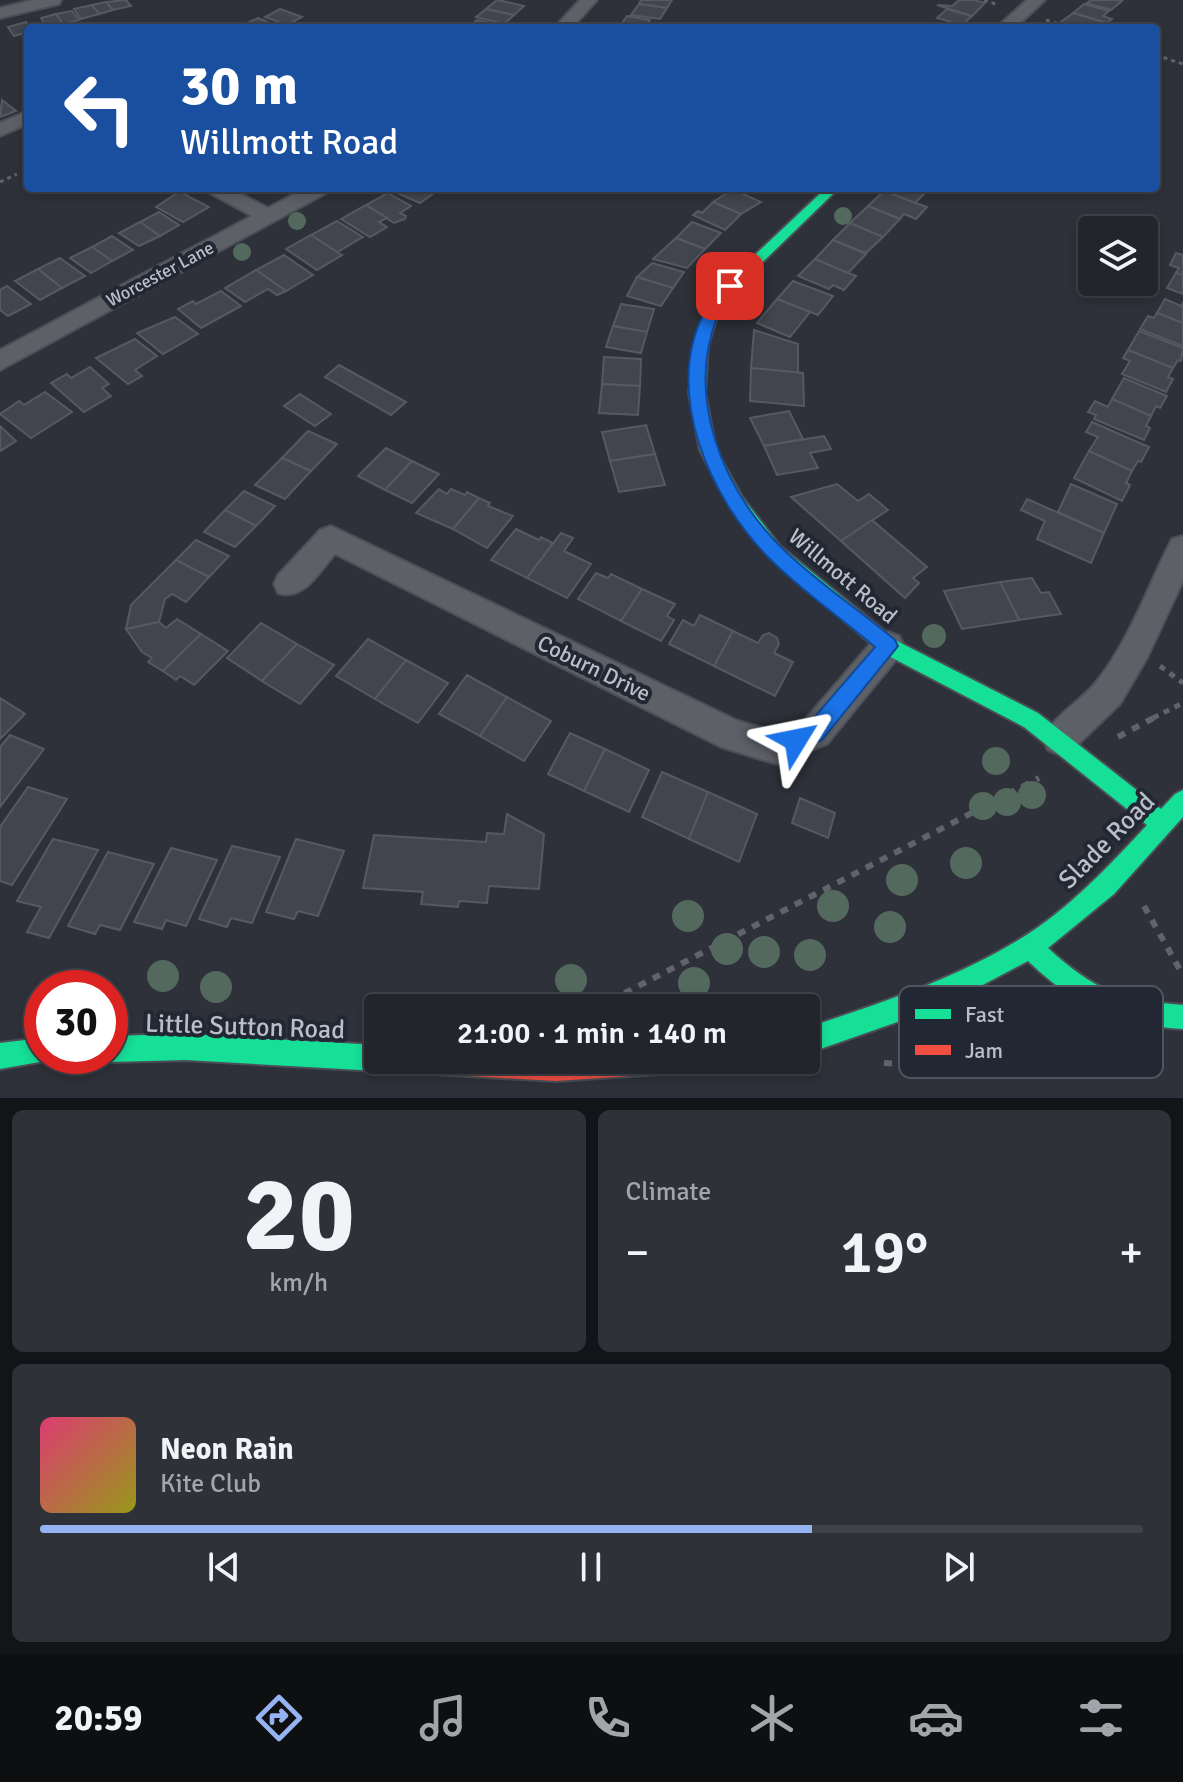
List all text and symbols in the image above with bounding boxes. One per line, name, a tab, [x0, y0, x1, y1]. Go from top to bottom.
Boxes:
text: 30 m	[180, 51, 298, 120]
icon: left	[48, 56, 152, 160]
text: Willmott Road	[180, 120, 398, 165]
map controls	[1078, 216, 1158, 296]
button: layers	[1078, 216, 1158, 296]
street label: Worcester Lane	[103, 236, 217, 312]
pin	[696, 252, 764, 320]
icon: arrive	[708, 264, 752, 308]
street label: Willmott Road	[783, 523, 903, 629]
street label: Coburn Drive	[533, 629, 655, 707]
position arrow	[754, 698, 838, 782]
street label: Slade Road	[1052, 786, 1162, 896]
speed limit sign: 30	[24, 970, 128, 1074]
legend	[899, 986, 1163, 1078]
text: Fast	[965, 1001, 1005, 1028]
street label: Little Sutton Road	[144, 1008, 346, 1046]
text: 21:00 · 1 min · 140 m	[457, 1015, 727, 1052]
text: Jam	[965, 1037, 1003, 1064]
text: 20	[243, 1151, 355, 1279]
text: Climate	[626, 1176, 711, 1208]
text: 19°	[840, 1216, 928, 1290]
text: −	[626, 1226, 649, 1280]
text: +	[1119, 1226, 1143, 1280]
text: km/h	[269, 1267, 328, 1299]
text: Neon Rain	[160, 1431, 294, 1468]
text: Kite Club	[160, 1468, 261, 1500]
icon: previous	[202, 1545, 246, 1589]
icon: pause	[569, 1545, 613, 1589]
icon: next	[937, 1545, 981, 1589]
icon: directions	[251, 1690, 307, 1746]
icon: music	[415, 1690, 471, 1746]
icon: phone	[580, 1690, 636, 1746]
icon: climate	[744, 1690, 800, 1746]
icon: car	[908, 1690, 964, 1746]
icon: filters	[1073, 1690, 1129, 1746]
text: 20:59	[54, 1696, 143, 1741]

